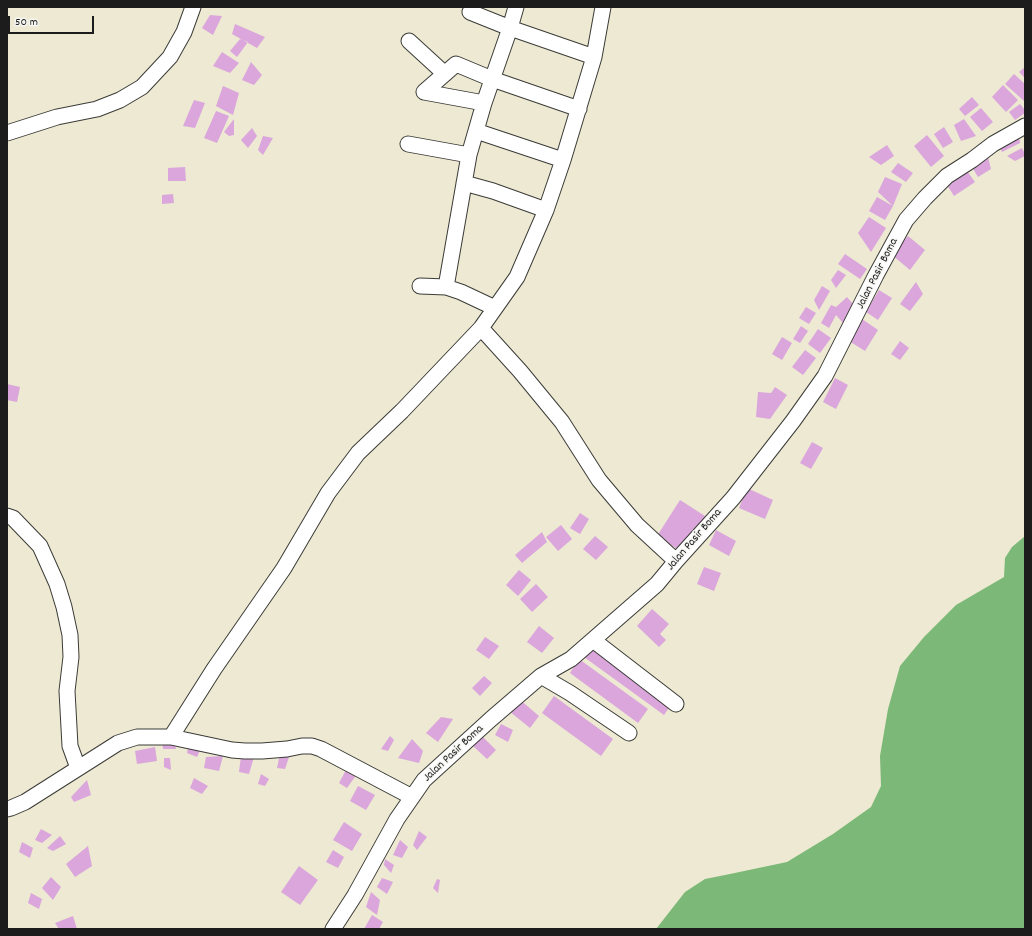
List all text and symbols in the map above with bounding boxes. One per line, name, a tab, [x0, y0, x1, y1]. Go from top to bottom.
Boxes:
scale bar	[10, 8, 96, 34]
text: 50 m	[15, 14, 38, 31]
street label: Jalan Pasir Boma	[854, 236, 902, 312]
street label: Jalan Pasir Boma	[664, 506, 726, 574]
street label: Jalan Pasir Boma	[421, 722, 487, 786]

